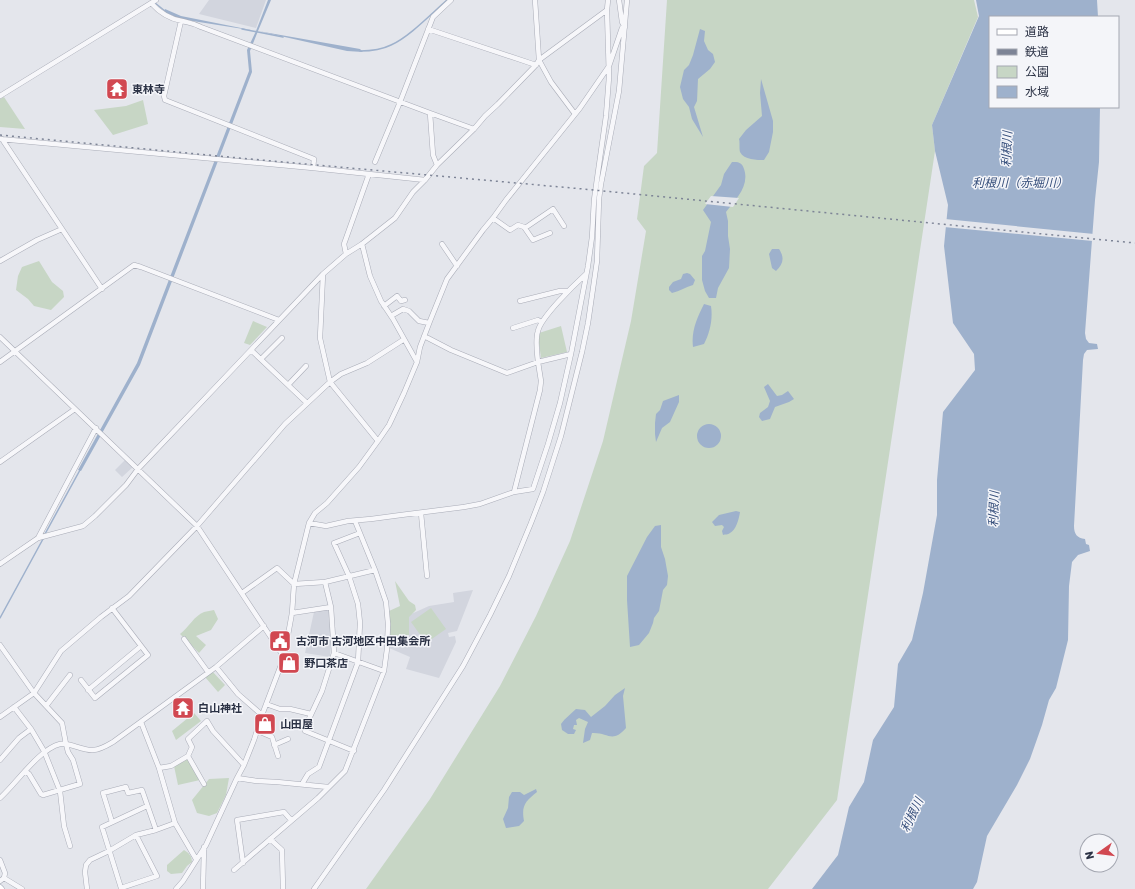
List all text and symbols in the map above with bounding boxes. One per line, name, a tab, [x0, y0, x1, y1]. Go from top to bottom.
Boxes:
legend	[989, 16, 1119, 108]
text: 道路	[1025, 25, 1049, 39]
text: 鉄道	[1025, 45, 1049, 59]
text: 公園	[1025, 65, 1049, 79]
temple icon: 東林寺	[104, 76, 130, 102]
place label: 東林寺	[132, 83, 165, 96]
text: 水域	[1025, 85, 1049, 99]
water label: 利根川	[999, 129, 1015, 167]
water label: 利根川（赤堀川）	[972, 176, 1068, 190]
water label: 利根川	[986, 489, 1002, 527]
public building icon: 古河市 古河地区中田集会所	[267, 628, 293, 654]
place label: 古河市 古河地区中田集会所	[296, 635, 430, 648]
shop icon: 野口茶店	[276, 650, 302, 676]
place label: 野口茶店	[304, 657, 348, 670]
temple icon: 白山神社	[170, 695, 196, 721]
place label: 白山神社	[198, 702, 242, 715]
shop icon: 山田屋	[252, 711, 278, 737]
place label: 山田屋	[280, 718, 313, 731]
water label: 利根川	[898, 794, 927, 834]
north arrow	[1079, 833, 1119, 873]
text: N	[1082, 850, 1097, 861]

